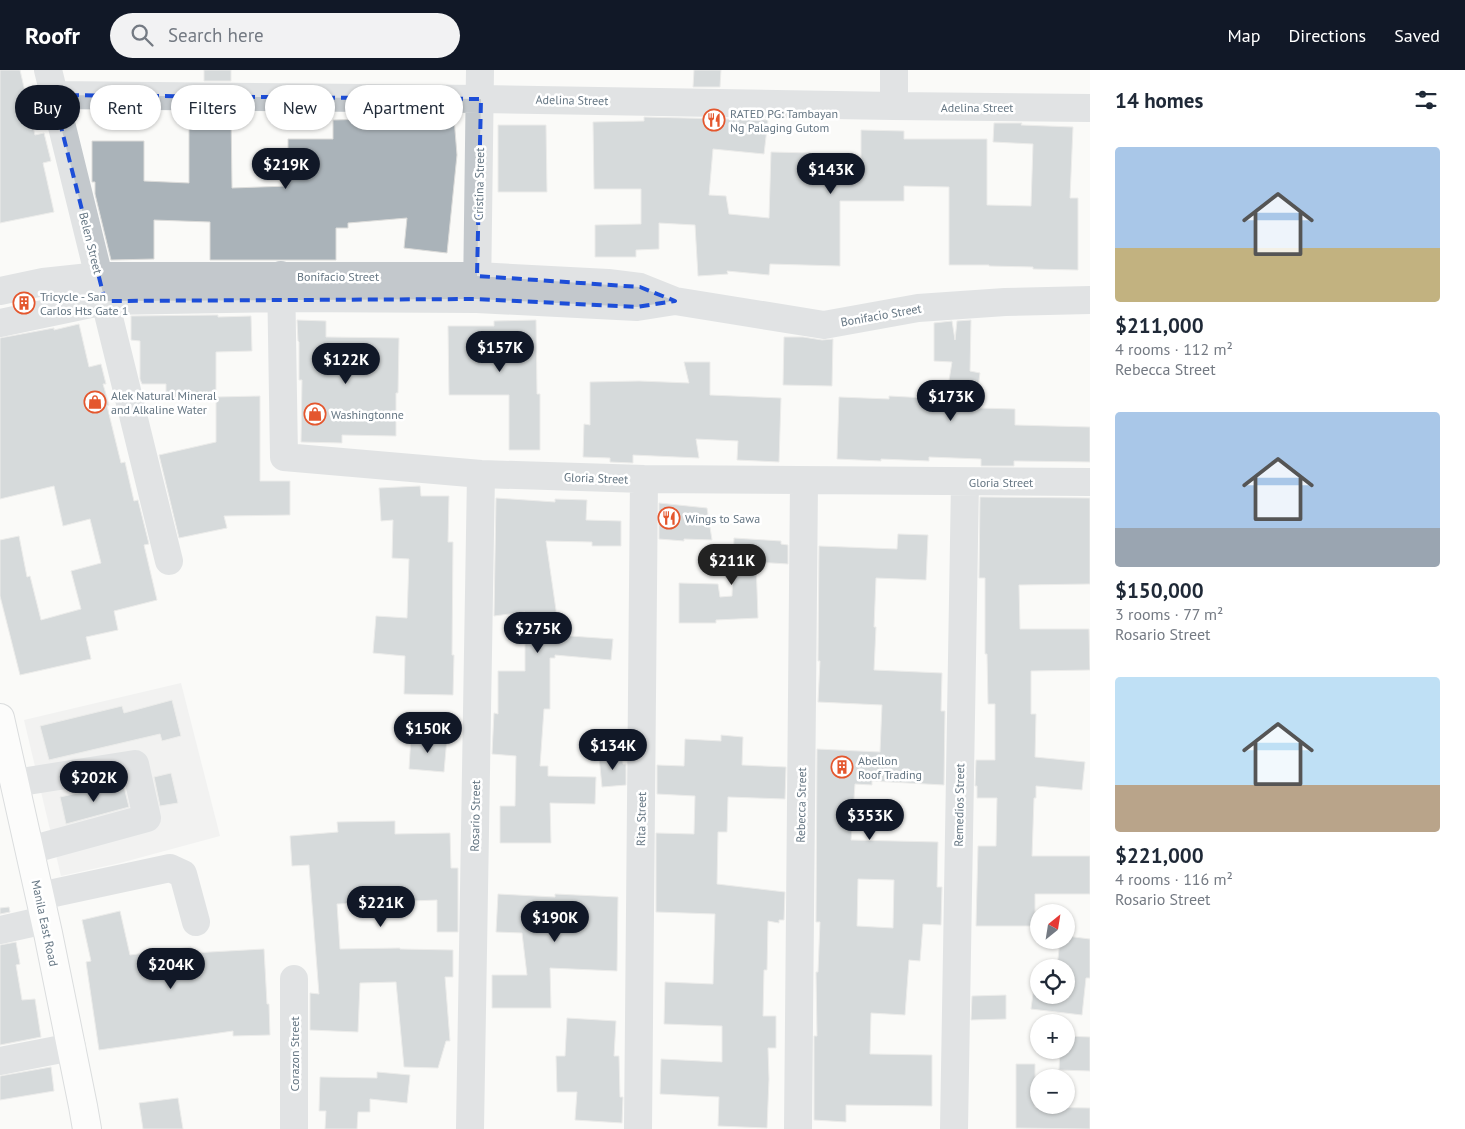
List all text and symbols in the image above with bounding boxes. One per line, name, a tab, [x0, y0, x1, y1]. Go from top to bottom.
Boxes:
search box	[110, 13, 460, 58]
text: Roofr	[25, 20, 80, 51]
icon: search	[128, 21, 156, 49]
text: Search here	[168, 23, 264, 47]
text: Map	[1228, 24, 1260, 47]
text: Directions	[1288, 24, 1366, 47]
text: Saved	[1394, 24, 1440, 47]
chip: Buy	[15, 85, 80, 130]
chip: Rent	[90, 85, 161, 130]
chip: Filters	[171, 85, 255, 130]
chip: New	[265, 85, 335, 130]
chip: Apartment	[345, 85, 463, 130]
icon: filters	[1412, 86, 1440, 114]
text: 14 homes	[1115, 87, 1203, 114]
street label: Adelina Street	[536, 92, 608, 108]
street label: Adelina Street	[941, 100, 1013, 115]
place label: RATED PG: Tambayan Ng Palaging Gutom	[730, 106, 838, 135]
restaurant icon: RATED PG: Tambayan Ng Palaging Gutom	[702, 108, 726, 132]
pin: $219K	[251, 148, 321, 190]
street label: Cristina Street	[471, 148, 487, 220]
pin: $143K	[796, 152, 866, 195]
text: $219K	[263, 154, 309, 174]
text: $143K	[808, 159, 854, 179]
icon: home	[1233, 179, 1323, 269]
street label: Belen Street	[76, 211, 106, 275]
street label: Bonifacio Street	[297, 269, 379, 284]
place label: Tricycle - San Carlos Hts Gate 1	[40, 289, 128, 318]
building icon: Tricycle - San Carlos Hts Gate 1	[12, 291, 36, 315]
street label: Bonifacio Street	[839, 301, 923, 329]
text: $211,000	[1115, 312, 1204, 339]
pin: $157K	[465, 330, 535, 373]
text: $157K	[477, 337, 523, 357]
text: 4 rooms · 112 m²	[1115, 339, 1233, 359]
pin: $122K	[311, 342, 381, 385]
text: $122K	[323, 349, 369, 369]
text: Rebecca Street	[1115, 359, 1216, 379]
pin: $173K	[916, 380, 986, 422]
text: $173K	[928, 386, 974, 406]
place label: Alek Natural Mineral and Alkaline Water	[111, 388, 217, 417]
shop icon: Alek Natural Mineral and Alkaline Water	[83, 390, 107, 414]
shop icon: Washingtonne	[303, 402, 327, 426]
place label: Washingtonne	[331, 407, 404, 422]
icon: home	[1233, 444, 1323, 534]
street label: Gloria Street	[564, 469, 628, 487]
street label: Gloria Street	[969, 475, 1033, 490]
restaurant icon: Wings to Sawa	[657, 506, 681, 530]
place label: Wings to Sawa	[685, 511, 760, 526]
pin: $211K	[697, 544, 767, 586]
text: $211K	[709, 550, 755, 570]
text: $150,000	[1115, 577, 1204, 604]
text: 3 rooms · 77 m²	[1115, 604, 1223, 624]
pin: $275K	[503, 612, 573, 654]
text: $275K	[515, 618, 561, 638]
text: Rosario Street	[1115, 624, 1210, 644]
icon: home	[1233, 709, 1323, 799]
pin: $150K	[393, 712, 463, 754]
text: $150K	[405, 718, 451, 738]
pin: $134K	[578, 728, 648, 771]
text: $134K	[590, 735, 636, 755]
place label: Abellon Roof Trading	[858, 753, 922, 782]
building icon: Abellon Roof Trading	[830, 755, 854, 779]
pin: $202K	[59, 760, 129, 803]
street label: Remedios Street	[951, 763, 967, 847]
text: $202K	[71, 767, 117, 787]
street label: Rebecca Street	[793, 767, 809, 843]
street label: Rosario Street	[467, 780, 483, 852]
street label: Rita Street	[633, 792, 649, 846]
pin: $353K	[835, 798, 905, 841]
text: $353K	[847, 805, 893, 825]
text: $221,000	[1115, 842, 1204, 869]
text: 4 rooms · 116 m²	[1115, 869, 1233, 889]
street label: Manila East Road	[29, 878, 61, 968]
pin: $221K	[346, 886, 416, 928]
text: Rosario Street	[1115, 889, 1210, 909]
text: $221K	[358, 892, 404, 912]
pin: $190K	[520, 900, 590, 943]
north arrow	[1030, 904, 1075, 949]
map controls	[1030, 904, 1075, 1114]
text: $190K	[532, 907, 578, 927]
pin: $204K	[136, 948, 206, 990]
text: $204K	[148, 954, 194, 974]
button: locate	[1030, 959, 1075, 1004]
button: +	[1030, 1014, 1075, 1059]
street label: Corazon Street	[287, 1017, 302, 1091]
button: −	[1030, 1069, 1075, 1114]

